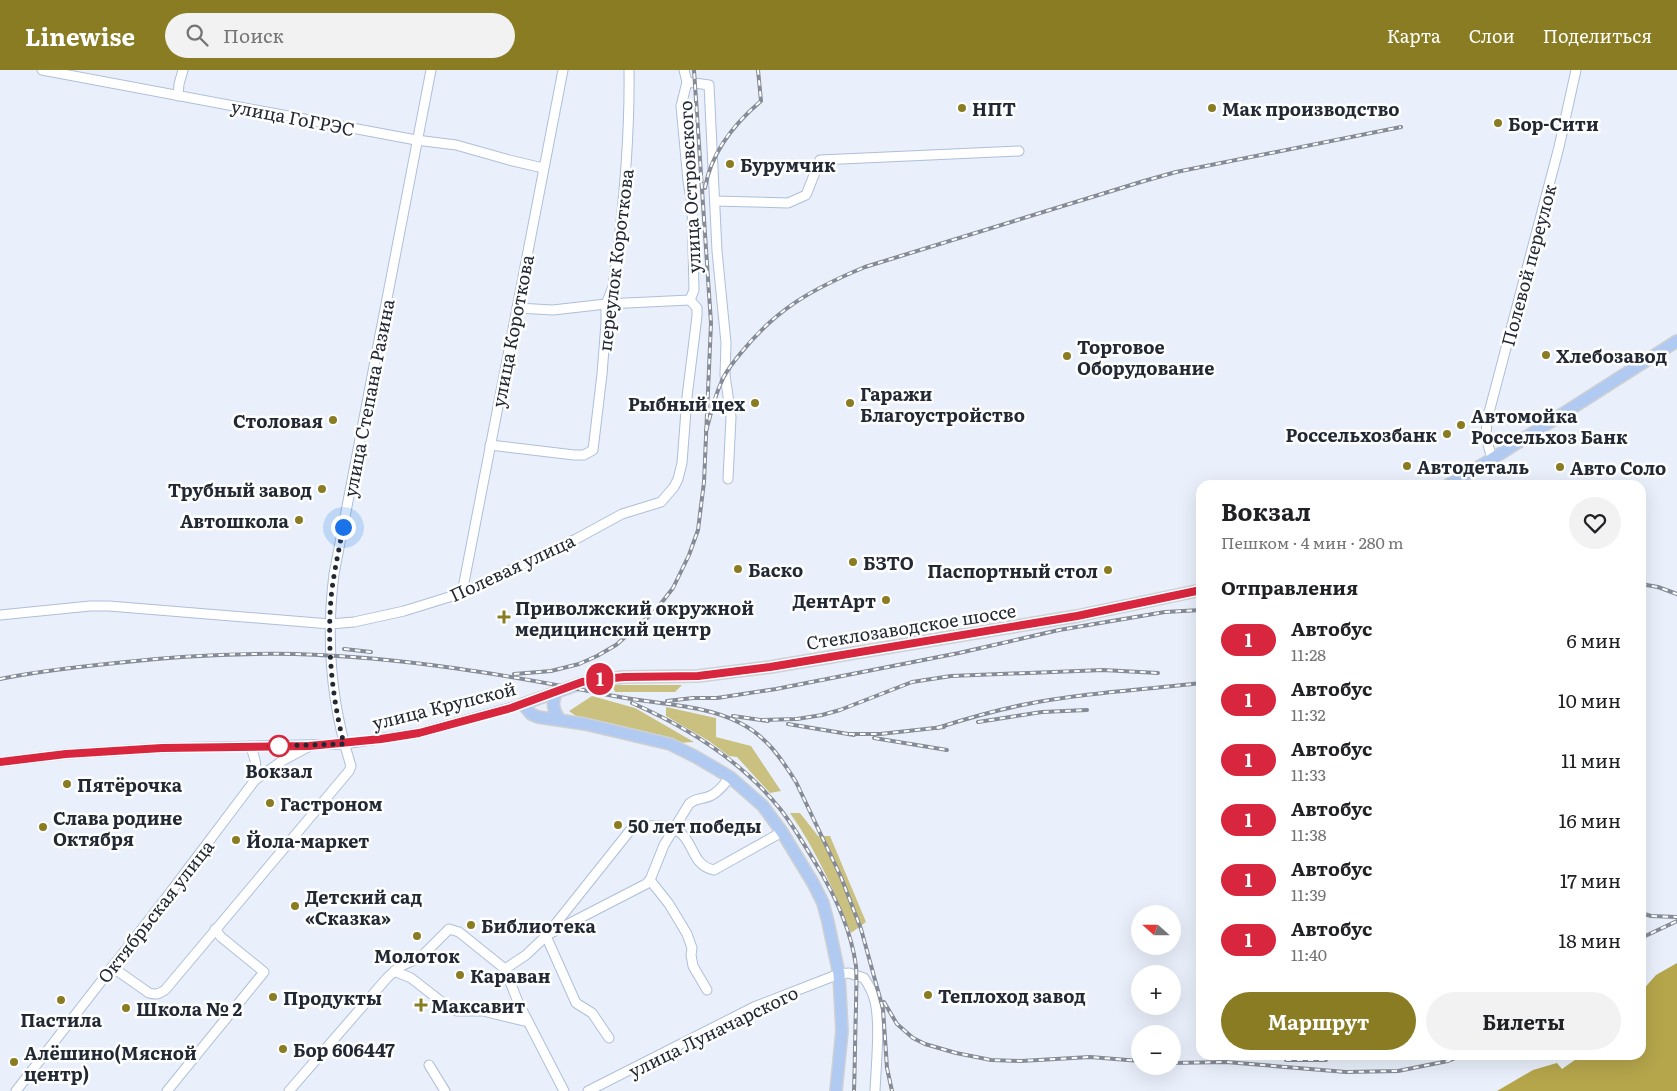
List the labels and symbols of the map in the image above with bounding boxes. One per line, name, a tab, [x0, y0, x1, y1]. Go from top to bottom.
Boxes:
street label: улица ГоГРЭС	[229, 92, 357, 142]
place label: НПТ	[972, 95, 1016, 122]
place label: Мак производство	[1222, 95, 1400, 122]
street label: улица Островского	[671, 100, 707, 274]
marker: НПТ	[956, 102, 968, 114]
marker: Мак производство	[1206, 102, 1218, 114]
place label: Бор-Сити	[1508, 110, 1599, 137]
marker: Бор-Сити	[1492, 117, 1504, 129]
place label: Бурумчик	[740, 151, 836, 178]
marker: Бурумчик	[724, 158, 736, 170]
street label: переулок Короткова	[590, 167, 640, 353]
street label: Полевой переулок	[1493, 181, 1563, 349]
street label: улица Короткова	[484, 252, 540, 410]
street label: улица Степана Разина	[336, 296, 401, 499]
place label: Торговое Оборудование	[1077, 333, 1214, 381]
place label: Хлебозавод	[1556, 342, 1667, 369]
marker: Хлебозавод	[1540, 349, 1552, 361]
marker: Торговое Оборудование	[1061, 350, 1073, 362]
place label: Гаражи Благоустройство	[860, 380, 1025, 428]
place label: Рыбный цех	[628, 390, 745, 417]
marker: Рыбный цех	[749, 397, 761, 409]
marker: Гаражи Благоустройство	[844, 397, 856, 409]
place label: Автомойка Россельхоз Банк	[1471, 402, 1628, 450]
place label: Столовая	[233, 407, 323, 434]
marker: Столовая	[327, 414, 339, 426]
marker: Автомойка Россельхоз Банк	[1455, 419, 1467, 431]
place label: Россельхозбанк	[1286, 421, 1437, 448]
marker: Россельхозбанк	[1441, 428, 1453, 440]
place label: Автодеталь	[1417, 453, 1529, 480]
place label: Авто Соло	[1570, 454, 1666, 481]
marker: Автодеталь	[1401, 460, 1413, 472]
marker: Авто Соло	[1554, 461, 1566, 473]
place label: Трубный завод	[168, 476, 312, 503]
marker: Трубный завод	[316, 483, 328, 495]
place label: Автошкола	[180, 507, 290, 534]
marker: Автошкола	[293, 514, 305, 526]
your location	[331, 515, 356, 540]
street label: Полевая улица	[445, 526, 579, 608]
place label: БЗТО	[863, 549, 914, 576]
place label: Баско	[748, 556, 803, 583]
marker: БЗТО	[847, 556, 859, 568]
place label: Паспортный стол	[927, 557, 1098, 584]
marker: Баско	[732, 563, 744, 575]
marker: Паспортный стол	[1102, 564, 1114, 576]
place label: ДентАрт	[792, 587, 876, 614]
place label: Приволжский окружной медицинский центр	[515, 594, 754, 642]
marker: ДентАрт	[880, 594, 892, 606]
street label: Стеклозаводское шоссе	[804, 596, 1018, 656]
marker: Приволжский окружной медицинский центр	[497, 610, 511, 624]
line badge: 1	[584, 663, 616, 695]
street label: улица Крупской	[369, 674, 519, 736]
marker: Вокзал	[268, 735, 290, 757]
place label: Вокзал	[245, 757, 313, 784]
place label: Пятёрочка	[77, 771, 183, 798]
marker: Пятёрочка	[61, 778, 73, 790]
place label: Гастроном	[280, 790, 383, 817]
marker: Гастроном	[264, 797, 276, 809]
place label: Слава родине Октября	[53, 804, 182, 852]
place label: 50 лет победы	[628, 812, 762, 839]
marker: 50 лет победы	[612, 819, 624, 831]
marker: Слава родине Октября	[37, 821, 49, 833]
place label: Йола-маркет	[246, 827, 369, 854]
street label: Октябрьская улица	[90, 833, 220, 988]
marker: Йола-маркет	[230, 834, 242, 846]
place label: Детский сад «Сказка»	[305, 883, 422, 931]
marker: Детский сад «Сказка»	[289, 900, 301, 912]
north arrow	[1131, 905, 1181, 955]
place label: Библиотека	[481, 912, 597, 939]
marker: Библиотека	[465, 919, 477, 931]
marker: Молоток	[411, 930, 423, 942]
place label: Молоток	[374, 942, 460, 969]
place label: Караван	[470, 962, 551, 989]
marker: Караван	[454, 969, 466, 981]
street label: улица Луначарского	[624, 978, 802, 1084]
place label: Теплоход завод	[938, 982, 1086, 1009]
place label: Продукты	[283, 984, 382, 1011]
marker: Теплоход завод	[922, 989, 934, 1001]
marker: Продукты	[267, 991, 279, 1003]
place label: Максавит	[431, 992, 525, 1019]
marker: Пастила	[55, 994, 67, 1006]
place label: Школа № 2	[136, 995, 243, 1022]
marker: Максавит	[415, 999, 427, 1011]
marker: Школа № 2	[120, 1002, 132, 1014]
place label: Пастила	[20, 1006, 102, 1033]
place label: Бор 606447	[293, 1036, 395, 1063]
place label: Алёшино(Мясной центр)	[24, 1039, 197, 1087]
marker: Бор 606447	[277, 1043, 289, 1055]
marker: Алёшино(Мясной центр)	[8, 1056, 20, 1068]

